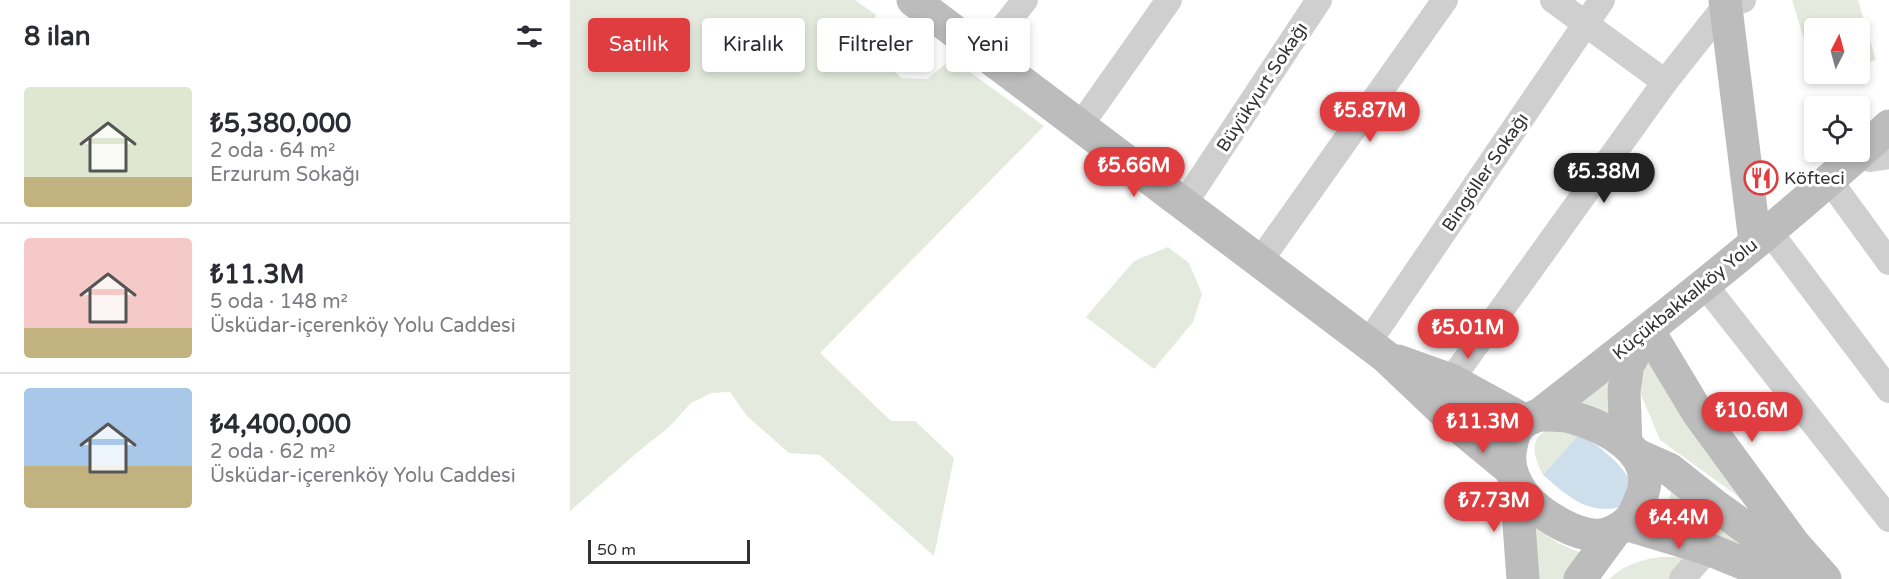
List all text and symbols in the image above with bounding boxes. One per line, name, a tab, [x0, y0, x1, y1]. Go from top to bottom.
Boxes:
chip: Satılık	[588, 18, 690, 72]
chip: Kiralık	[702, 18, 805, 72]
chip: Filtreler	[817, 18, 934, 72]
chip: Yeni	[946, 18, 1030, 72]
street label: Büyükyurt Sokağı	[1212, 18, 1312, 156]
north arrow	[1804, 18, 1870, 84]
map controls	[1804, 18, 1870, 162]
icon: filters	[513, 20, 546, 53]
text: 8 ilan	[24, 21, 90, 52]
pin: ₺5.87M	[1321, 92, 1419, 143]
button: locate	[1804, 96, 1870, 162]
text: ₺5.87M	[1334, 99, 1406, 123]
text: ₺5,380,000	[210, 108, 351, 139]
street label: Bingöller Sokağı	[1437, 108, 1533, 236]
icon: home	[72, 111, 144, 183]
text: 2 oda · 64 m²	[210, 139, 335, 163]
pin: ₺5.66M	[1085, 147, 1183, 198]
pin: ₺5.38M	[1555, 153, 1653, 204]
text: ₺5.66M	[1098, 154, 1170, 178]
text: ₺5.38M	[1568, 160, 1640, 184]
restaurant icon: Köfteci	[1743, 160, 1779, 196]
text: Erzurum Sokağı	[210, 163, 360, 187]
place label: Köfteci	[1784, 167, 1845, 189]
street label: Küçükbakkalköy Yolu	[1608, 234, 1762, 364]
text: ₺11.3M	[210, 259, 305, 290]
icon: home	[72, 262, 144, 334]
text: 5 oda · 148 m²	[210, 290, 348, 314]
pin: ₺5.01M	[1419, 309, 1517, 360]
text: Üsküdar-içerenköy Yolu Caddesi	[210, 314, 516, 338]
text: ₺5.01M	[1432, 316, 1504, 340]
pin: ₺10.6M	[1703, 392, 1801, 443]
text: ₺10.6M	[1716, 399, 1788, 423]
pin: ₺11.3M	[1434, 403, 1532, 454]
text: ₺4,400,000	[210, 409, 351, 440]
text: ₺11.3M	[1447, 410, 1519, 434]
icon: home	[72, 412, 144, 484]
text: 2 oda · 62 m²	[210, 440, 335, 464]
text: Üsküdar-içerenköy Yolu Caddesi	[210, 464, 516, 488]
pin: ₺7.73M	[1445, 482, 1543, 533]
text: ₺7.73M	[1458, 489, 1530, 513]
pin: ₺4.4M	[1637, 499, 1721, 550]
text: ₺4.4M	[1649, 506, 1709, 530]
scale bar	[588, 537, 750, 564]
text: 50 m	[597, 540, 636, 560]

